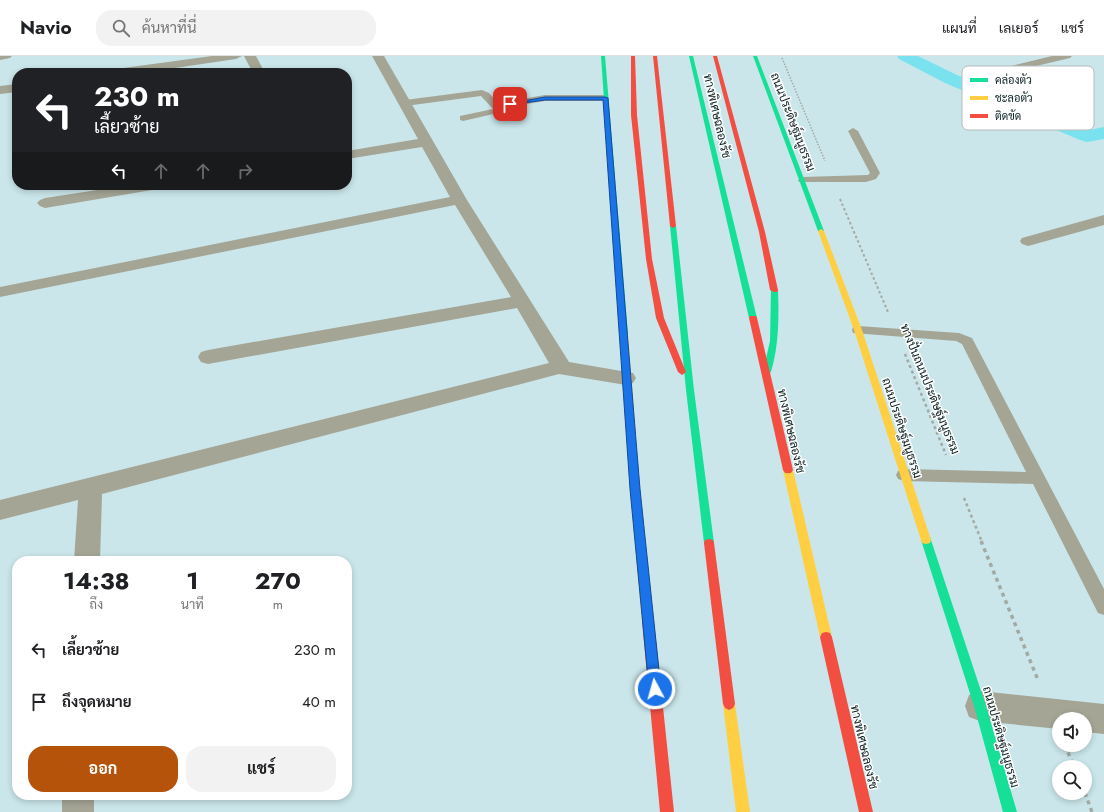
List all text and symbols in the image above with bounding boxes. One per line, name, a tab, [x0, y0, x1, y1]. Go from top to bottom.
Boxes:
search box	[96, 10, 376, 46]
text: Navio	[20, 14, 72, 41]
icon: search	[110, 17, 132, 39]
text: ค้นหาที่นี่	[142, 17, 197, 39]
text: แผนที่	[942, 18, 977, 38]
text: เลเยอร์	[999, 18, 1039, 38]
text: แชร์	[1061, 18, 1084, 38]
legend	[962, 66, 1094, 130]
street label: ถนนประดิษฐ์มนูธรรม	[766, 70, 820, 174]
street label: ทางพิเศษฉลองรัช	[699, 72, 735, 160]
text: คล่องตัว	[995, 72, 1032, 88]
text: 230 m	[94, 76, 180, 117]
icon: left	[28, 84, 80, 136]
pin	[493, 87, 527, 121]
text: ชะลอตัว	[995, 90, 1033, 106]
icon: arrive	[499, 93, 521, 115]
text: ติดขัด	[995, 108, 1021, 124]
text: เลี้ยวซ้าย	[94, 114, 160, 140]
icon: left	[108, 160, 130, 182]
icon: ahead	[150, 160, 172, 182]
icon: ahead	[192, 160, 214, 182]
icon: right	[234, 160, 256, 182]
street label: ทางปั่นถนนประดิษฐ์มนูธรรม	[897, 322, 963, 456]
street label: ถนนประดิษฐ์มนูธรรม	[879, 376, 925, 480]
street label: ทางพิเศษฉลองรัช	[773, 387, 809, 475]
text: 14:38	[63, 563, 130, 598]
text: 1	[186, 563, 198, 598]
text: 270	[255, 563, 301, 598]
text: ถึง	[90, 595, 103, 614]
text: นาที	[181, 595, 204, 614]
text: m	[273, 595, 283, 614]
icon: left	[28, 639, 50, 661]
text: เลี้ยวซ้าย	[62, 639, 119, 661]
text: 230 m	[294, 639, 336, 661]
position arrow	[634, 668, 676, 710]
street label: ถนนประดิษฐ์มนูธรรม	[978, 684, 1024, 790]
icon: arrive	[28, 691, 50, 713]
text: ถึงจุดหมาย	[62, 691, 132, 713]
text: 40 m	[302, 691, 336, 713]
street label: ทางพิเศษฉลองรัช	[846, 703, 882, 791]
map controls	[1052, 712, 1092, 800]
button: sound	[1052, 712, 1092, 752]
button: ออก	[28, 746, 178, 792]
button: แชร์	[186, 746, 336, 792]
button: search	[1052, 760, 1092, 800]

